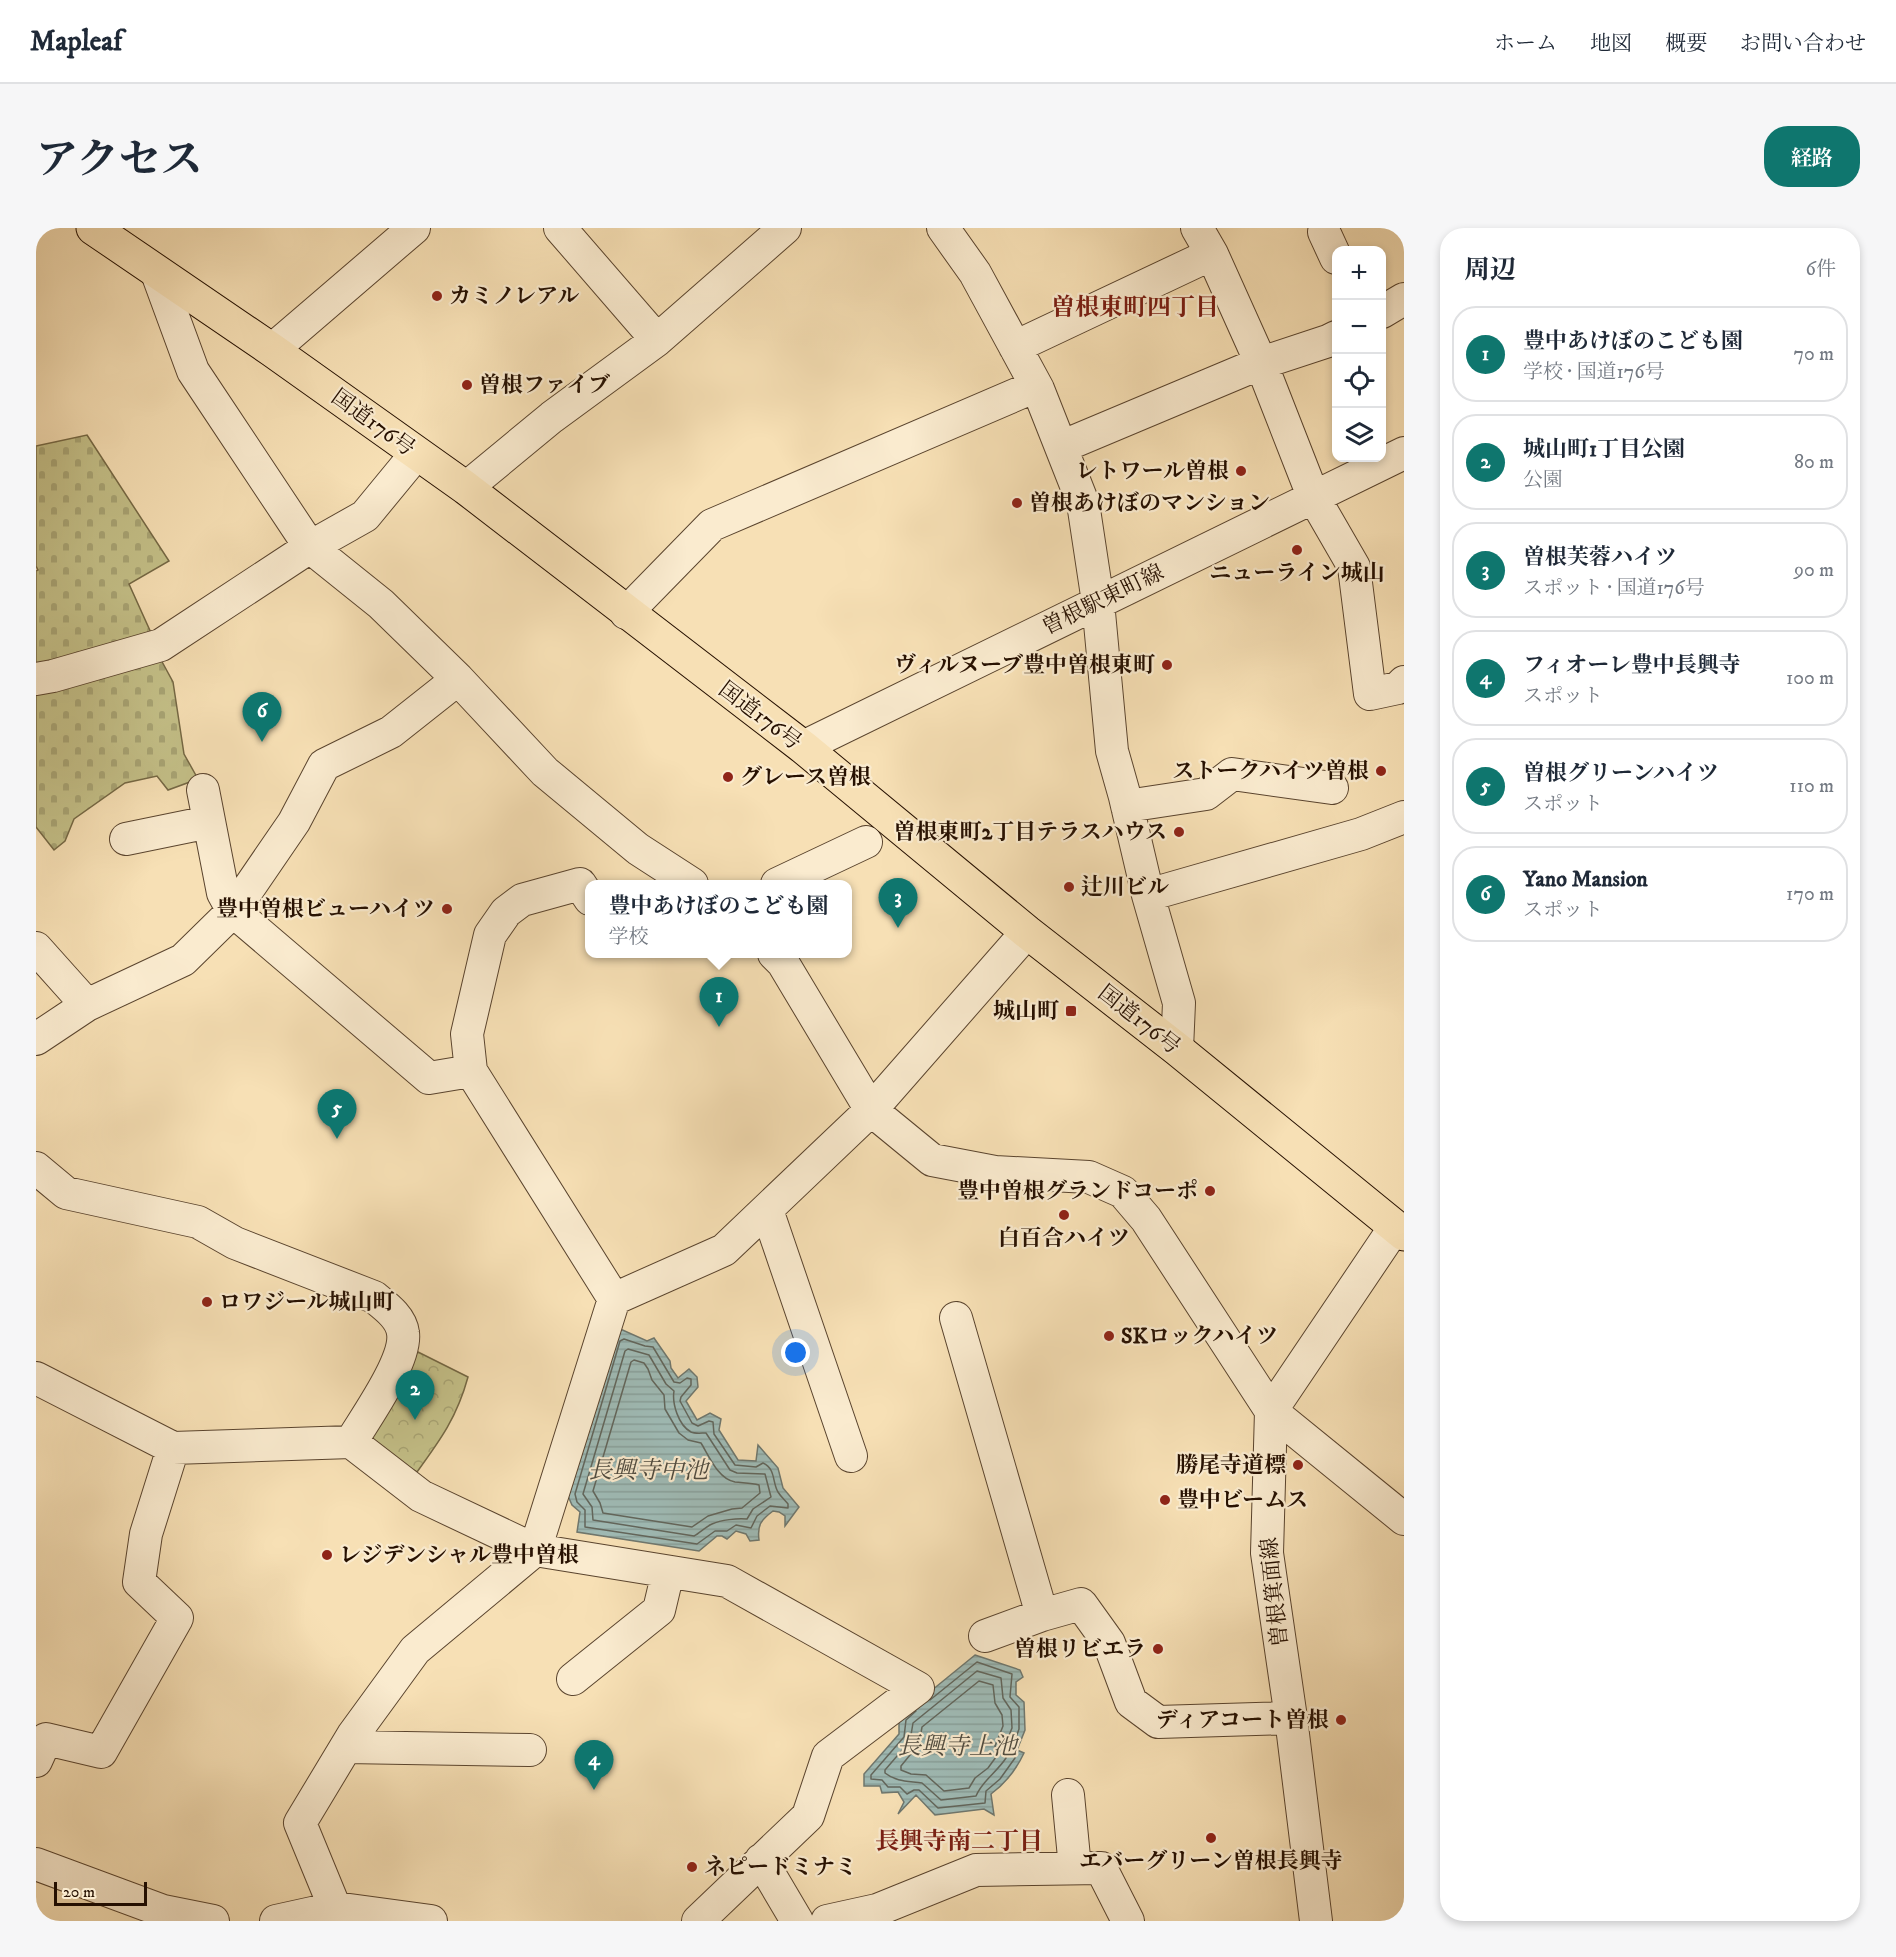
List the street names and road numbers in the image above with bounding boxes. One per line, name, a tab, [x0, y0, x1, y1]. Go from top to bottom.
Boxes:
street label: 国道176号	[326, 384, 420, 462]
street label: 曽根駅東町線	[1038, 559, 1168, 641]
street label: 国道176号	[713, 676, 807, 756]
street label: 国道176号	[1092, 979, 1186, 1061]
street label: 曽根箕面線	[1256, 1536, 1294, 1648]

